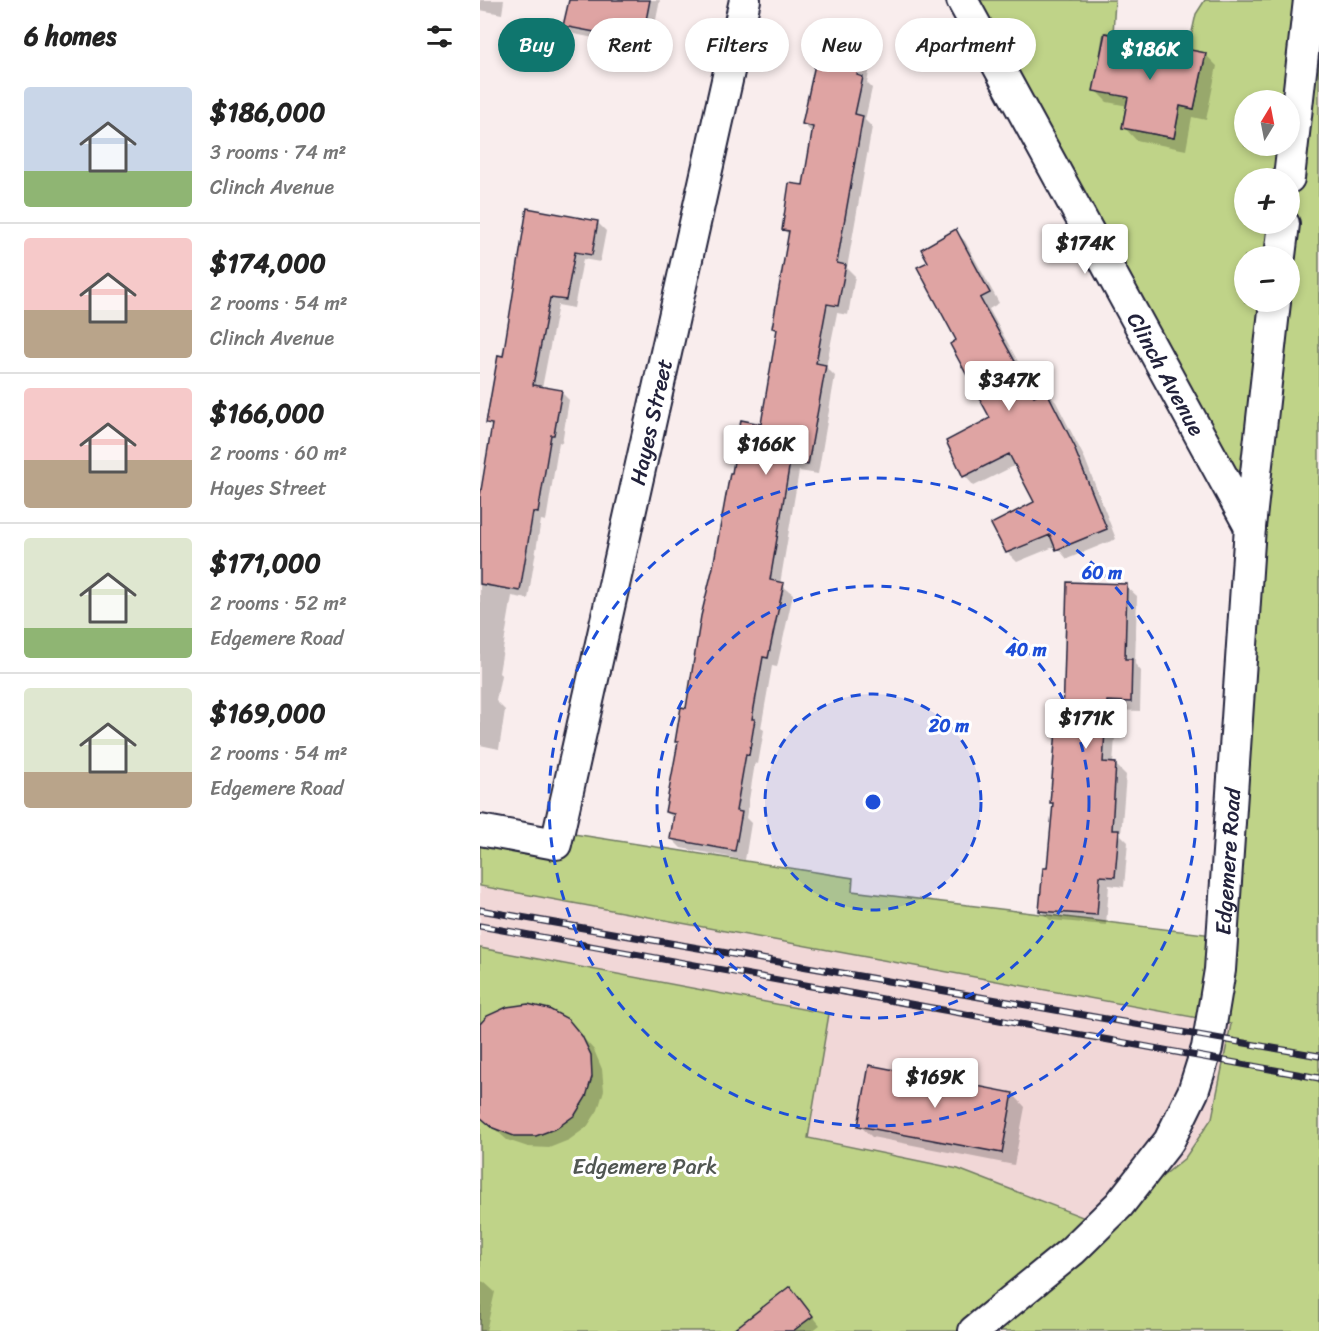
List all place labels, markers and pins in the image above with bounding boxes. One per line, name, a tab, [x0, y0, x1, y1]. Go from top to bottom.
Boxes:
pin: $186K	[1108, 30, 1192, 81]
pin: $174K	[1043, 224, 1127, 275]
pin: $347K	[967, 361, 1051, 412]
pin: $166K	[724, 425, 808, 476]
pin: $171K	[1044, 699, 1128, 750]
centre of rings	[863, 792, 883, 812]
pin: $169K	[893, 1058, 977, 1109]

